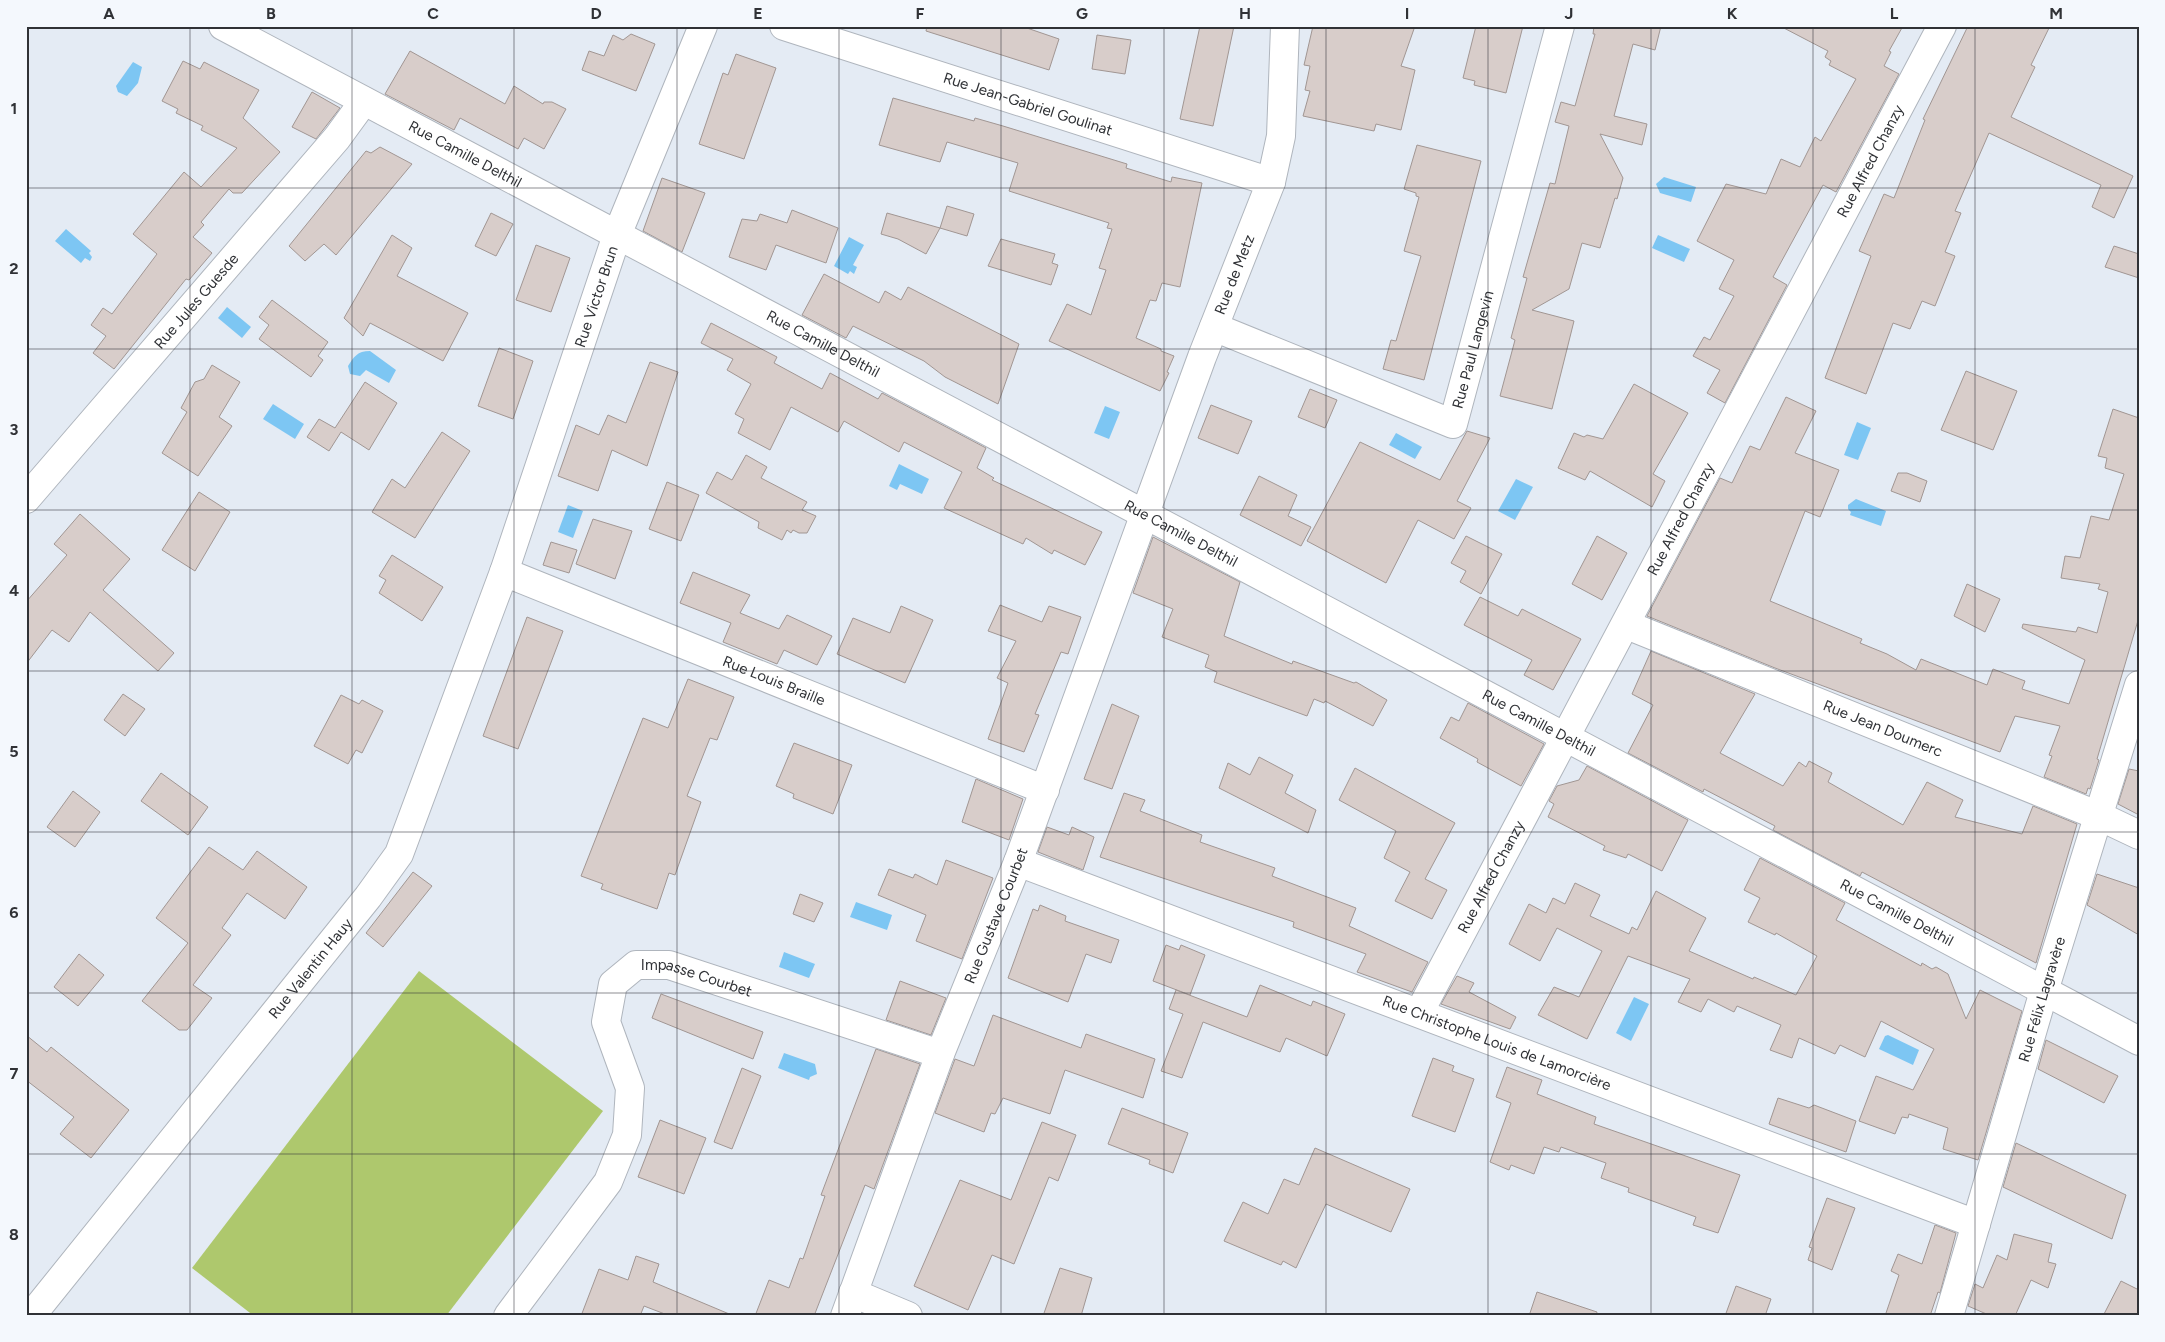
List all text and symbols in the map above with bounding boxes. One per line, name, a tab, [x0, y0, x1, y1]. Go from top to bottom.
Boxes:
text: A	[103, 4, 115, 23]
text: B	[266, 4, 276, 23]
text: C	[427, 4, 439, 23]
text: D	[590, 4, 602, 23]
text: E	[753, 4, 763, 23]
text: F	[916, 4, 925, 23]
text: G	[1076, 4, 1088, 23]
text: H	[1239, 4, 1251, 23]
text: I	[1405, 4, 1409, 23]
text: J	[1565, 4, 1573, 23]
text: K	[1727, 4, 1738, 23]
text: L	[1890, 4, 1899, 23]
text: M	[2049, 4, 2063, 23]
street label: Rue Jean-Gabriel Goulinat	[941, 69, 1115, 140]
text: 1	[11, 99, 17, 118]
street label: Rue Alfred Chanzy	[1833, 102, 1908, 221]
street label: Rue Camille Delthil	[405, 117, 525, 192]
street label: Rue de Metz	[1211, 232, 1258, 317]
street label: Rue Victor Brun	[571, 244, 622, 350]
street label: Rue Jules Guesde	[150, 250, 242, 353]
text: 2	[9, 259, 19, 278]
street label: Rue Paul Langevin	[1449, 289, 1497, 411]
street label: Rue Camille Delthil	[763, 306, 883, 381]
text: 3	[10, 420, 19, 439]
street label: Rue Alfred Chanzy	[1644, 460, 1718, 578]
street label: Rue Camille Delthil	[1121, 496, 1241, 571]
text: 4	[9, 581, 19, 600]
street label: Rue Louis Braille	[720, 652, 828, 709]
street label: Rue Camille Delthil	[1479, 686, 1599, 760]
street label: Rue Jean Doumerc	[1821, 696, 1945, 761]
text: 5	[9, 742, 19, 761]
street label: Rue Alfred Chanzy	[1454, 817, 1528, 936]
street label: Rue Gustave Courbet	[961, 845, 1032, 986]
street label: Rue Camille Delthil	[1837, 875, 1956, 950]
text: 6	[9, 903, 19, 922]
street label: Rue Valentin Hauy	[265, 915, 356, 1022]
street label: Rue Félix Lagravère	[2015, 935, 2069, 1064]
street label: Impasse Courbet	[641, 956, 755, 1001]
street label: Rue Christophe Louis de Lamorcière	[1380, 992, 1614, 1094]
text: 7	[10, 1064, 19, 1083]
text: 8	[9, 1225, 19, 1244]

